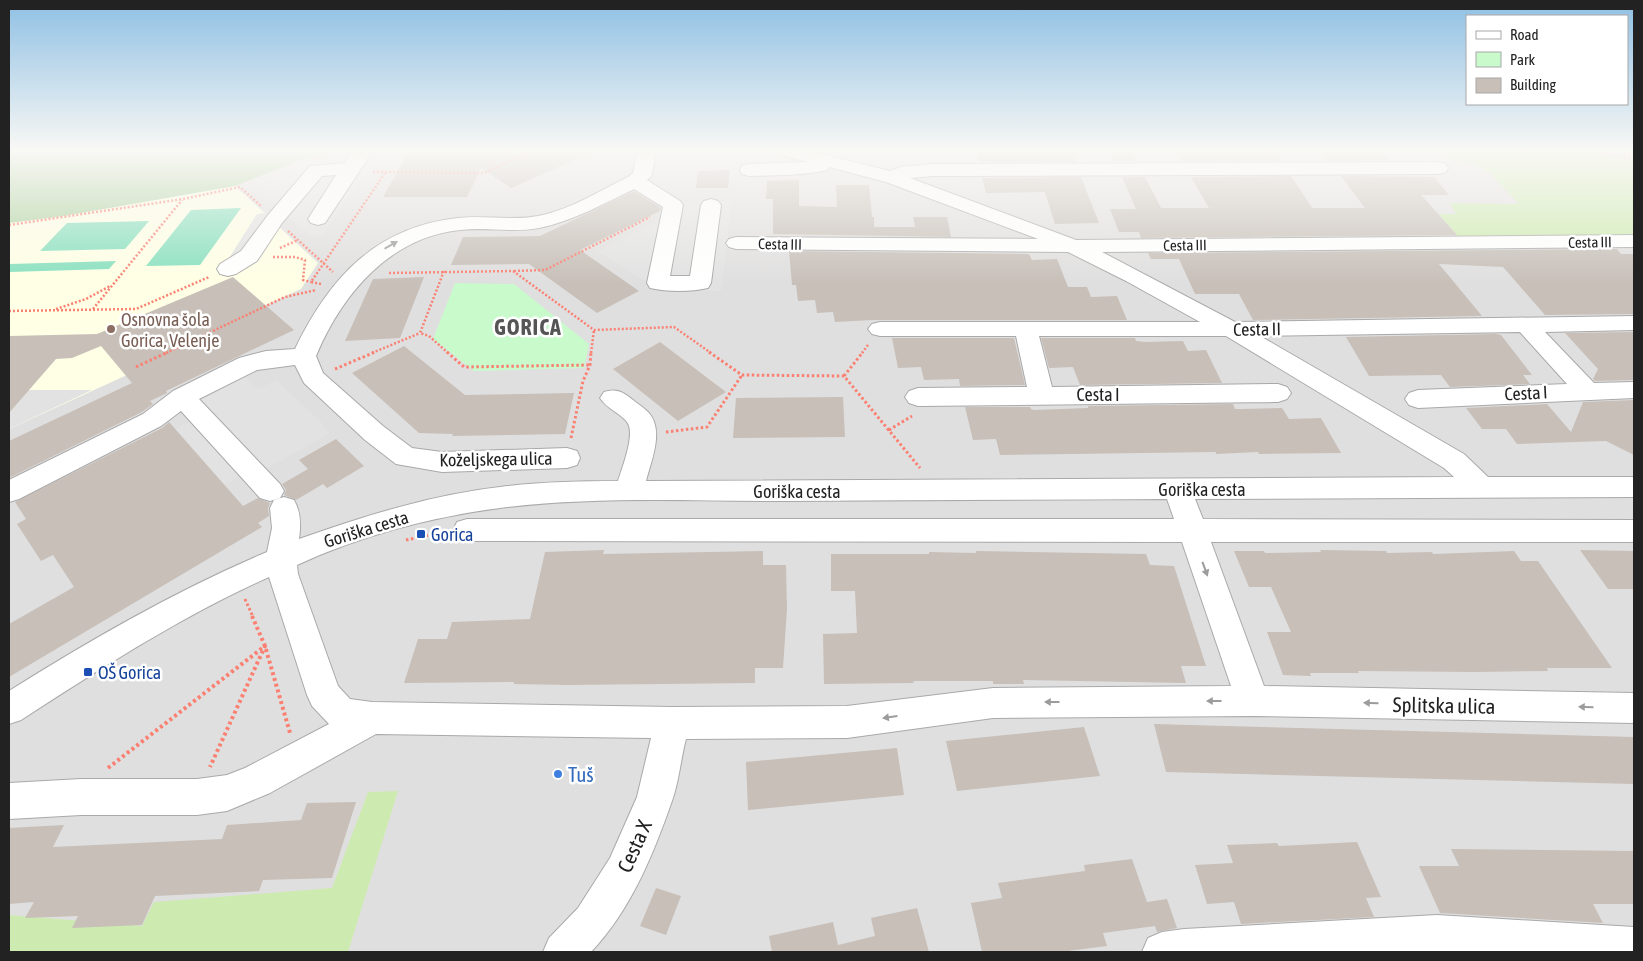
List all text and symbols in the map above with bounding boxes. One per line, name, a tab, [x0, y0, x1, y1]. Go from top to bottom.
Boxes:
legend	[1466, 15, 1628, 105]
text: Road	[1510, 26, 1539, 43]
text: Park	[1510, 51, 1535, 68]
text: Building	[1510, 76, 1556, 93]
street label: Cesta III	[1568, 233, 1612, 251]
street label: Cesta III	[758, 235, 802, 253]
street label: Cesta III	[1163, 236, 1207, 254]
one-way arrow	[385, 240, 398, 249]
place label: Osnovna šola Gorica, Velenje	[121, 309, 219, 351]
district label: GORICA	[494, 314, 562, 340]
street label: Cesta II	[1233, 318, 1281, 340]
marker: Osnovna šola Gorica, Velenje	[105, 323, 117, 335]
street label: Cesta I	[1504, 381, 1548, 405]
street label: Cesta I	[1076, 384, 1120, 405]
street label: Koželjskega ulica	[439, 448, 553, 470]
street label: Goriška cesta	[1158, 479, 1246, 500]
street label: Goriška cesta	[753, 481, 841, 502]
street label: Goriška cesta	[321, 506, 411, 552]
place label: Gorica	[431, 524, 473, 545]
marker: Gorica	[415, 528, 427, 540]
one-way arrow	[1202, 561, 1209, 576]
place label: OŠ Gorica	[98, 662, 161, 683]
marker: OŠ Gorica	[82, 666, 94, 678]
street label: Splitska ulica	[1393, 692, 1495, 718]
one-way arrow	[1206, 697, 1222, 705]
one-way arrow	[1043, 698, 1059, 706]
one-way arrow	[1362, 699, 1378, 707]
one-way arrow	[1577, 703, 1593, 711]
one-way arrow	[882, 713, 898, 721]
place label: Tuš	[568, 762, 594, 786]
marker: Tuš	[552, 768, 564, 780]
street label: Cesta X	[612, 816, 656, 876]

